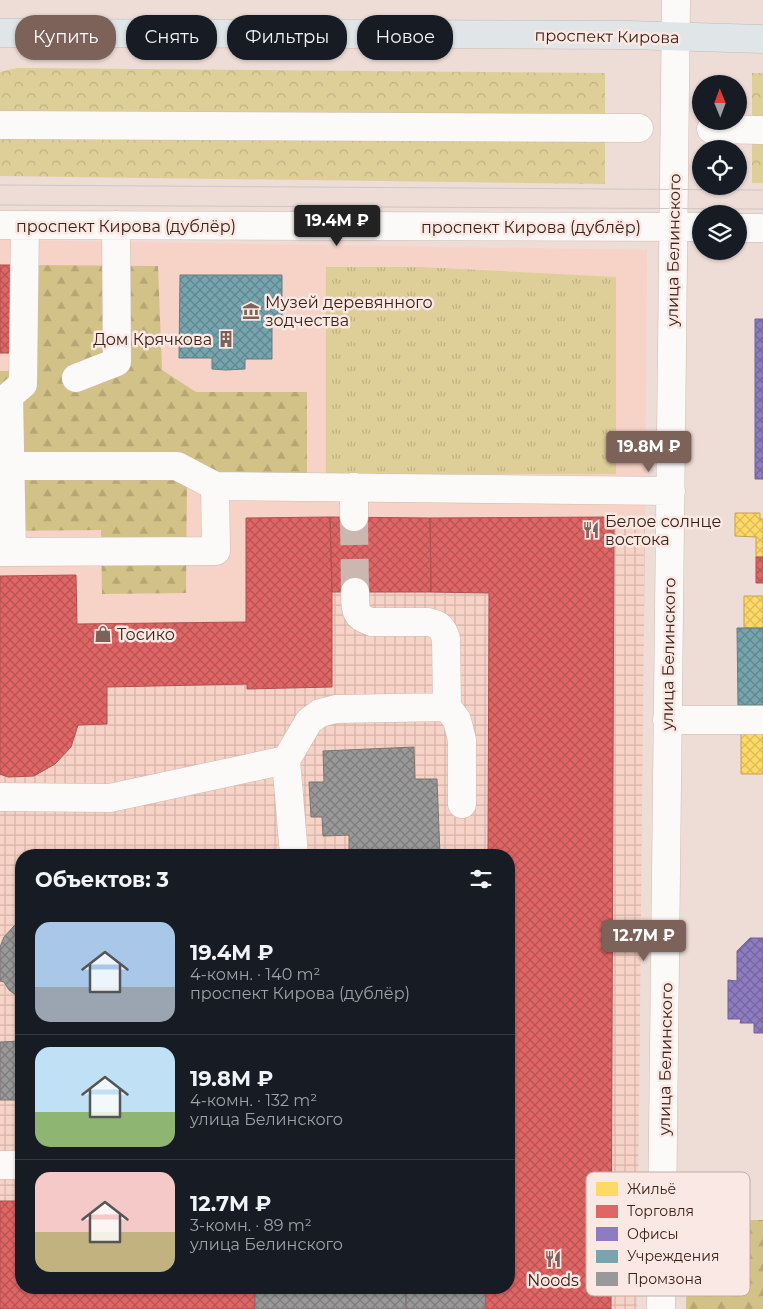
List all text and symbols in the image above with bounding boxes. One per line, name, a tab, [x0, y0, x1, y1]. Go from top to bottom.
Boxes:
chip: Купить	[15, 15, 116, 60]
chip: Снять	[126, 15, 217, 60]
chip: Фильтры	[227, 15, 347, 60]
chip: Новое	[357, 15, 453, 60]
street label: проспект Кирова	[534, 26, 680, 47]
north arrow	[692, 75, 748, 130]
map controls	[692, 75, 747, 260]
button: locate	[692, 140, 747, 195]
street label: улица Белинского	[663, 173, 684, 328]
pin: 19.4M ₽	[291, 204, 383, 247]
button: layers	[692, 205, 747, 260]
text: 19.4M ₽	[305, 211, 369, 230]
street label: проспект Кирова (дублёр)	[16, 217, 236, 236]
street label: проспект Кирова (дублёр)	[421, 218, 641, 237]
place label: Музей деревянного зодчества	[265, 293, 433, 330]
museum icon: Музей деревянного зодчества	[241, 301, 261, 321]
building icon: Дом Крячкова	[216, 329, 236, 349]
place label: Дом Крячкова	[93, 330, 212, 349]
pin: 19.8M ₽	[603, 430, 695, 473]
text: 19.8M ₽	[617, 437, 681, 456]
place label: Белое солнце востока	[605, 512, 721, 549]
restaurant icon: Белое солнце востока	[581, 520, 601, 540]
street label: улица Белинского	[658, 577, 679, 732]
shop icon: Тосико	[93, 624, 113, 644]
place label: Тосико	[117, 625, 175, 644]
icon: filters	[467, 865, 495, 893]
text: Объектов: 3	[35, 867, 169, 892]
pin: 12.7M ₽	[598, 920, 690, 962]
text: 12.7M ₽	[613, 926, 675, 945]
text: 19.4M ₽	[190, 940, 274, 965]
icon: home	[75, 942, 135, 1002]
text: 4-комн. · 140 m²	[190, 965, 320, 984]
street label: улица Белинского	[655, 982, 676, 1137]
text: проспект Кирова (дублёр)	[190, 984, 410, 1003]
text: 19.8M ₽	[190, 1066, 273, 1091]
icon: home	[75, 1067, 135, 1127]
text: 4-комн. · 132 m²	[190, 1091, 317, 1110]
text: улица Белинского	[190, 1110, 343, 1129]
legend	[586, 1172, 750, 1296]
text: Жильё	[627, 1180, 676, 1198]
text: 12.7M ₽	[190, 1191, 271, 1216]
icon: home	[75, 1192, 135, 1252]
text: Торговля	[627, 1202, 694, 1220]
text: 3-комн. · 89 m²	[190, 1216, 312, 1235]
text: Офисы	[627, 1225, 678, 1243]
text: улица Белинского	[190, 1235, 343, 1254]
text: Учреждения	[627, 1247, 719, 1265]
restaurant icon: Noods	[543, 1249, 563, 1269]
text: Промзона	[627, 1270, 702, 1288]
place label: Noods	[527, 1271, 579, 1290]

